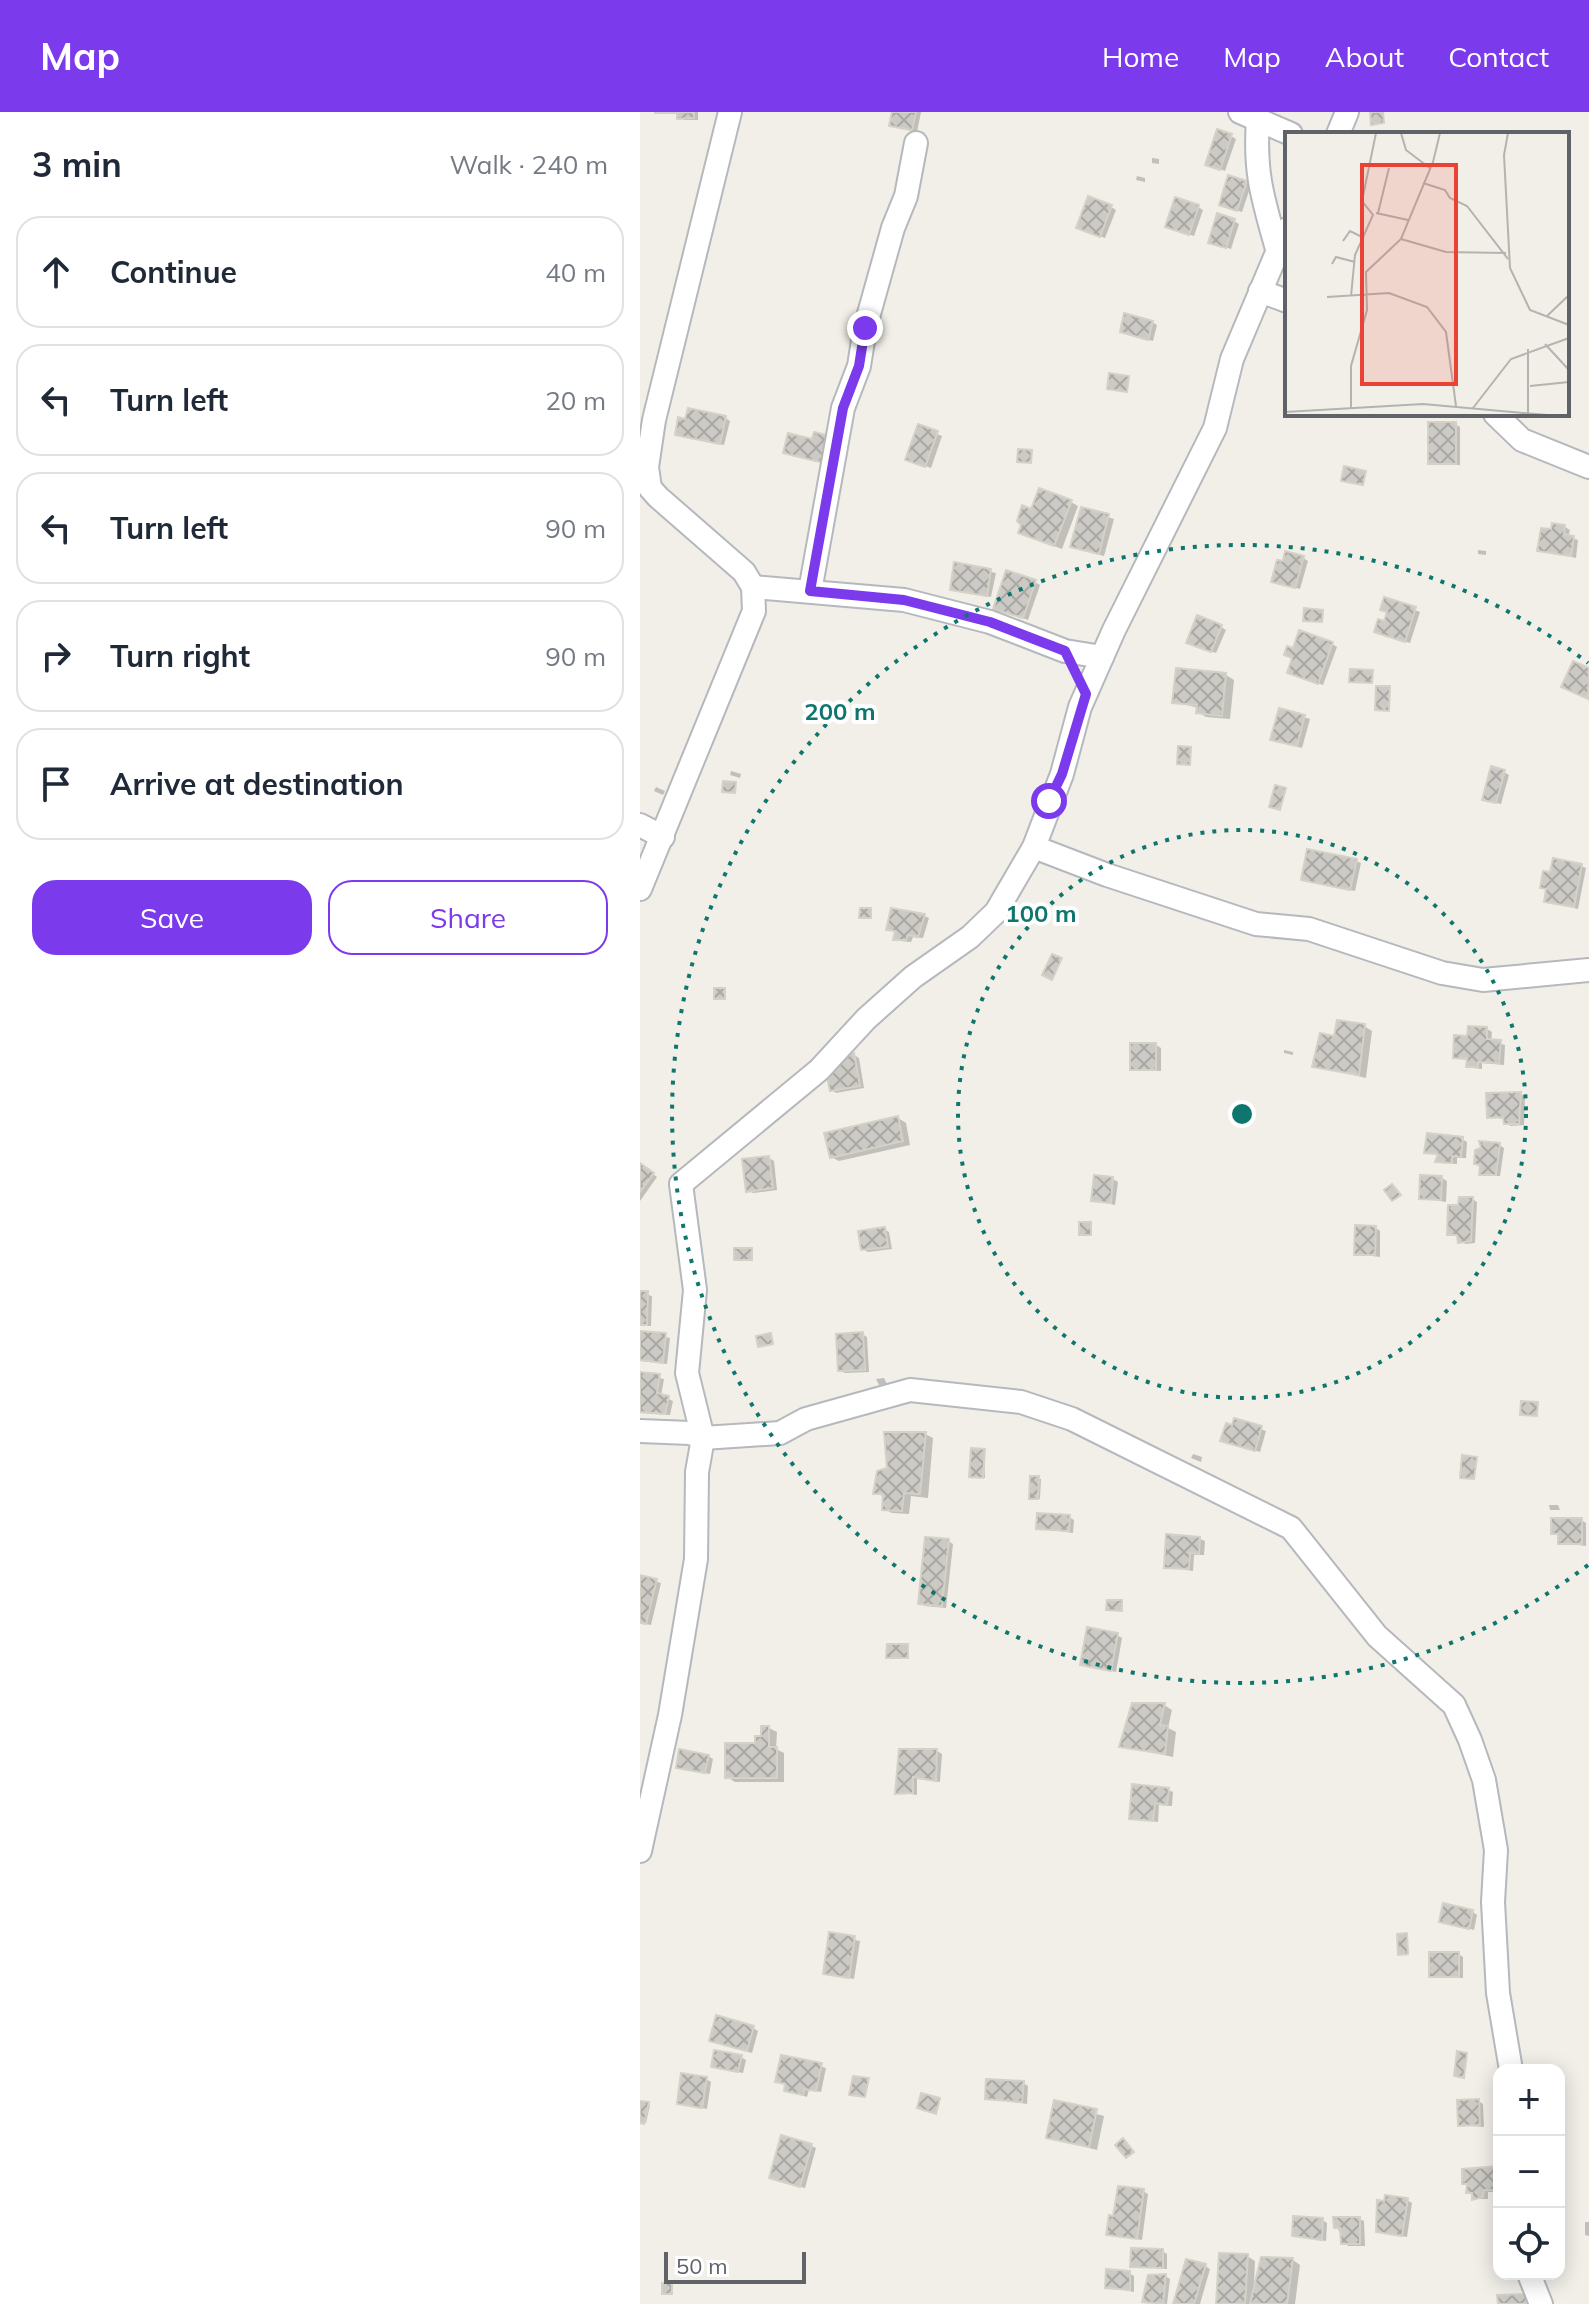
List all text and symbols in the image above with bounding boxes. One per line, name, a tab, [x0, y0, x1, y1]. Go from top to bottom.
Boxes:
text: Map	[40, 32, 120, 80]
text: Home	[1102, 39, 1179, 74]
text: Map	[1223, 39, 1281, 74]
text: About	[1325, 39, 1404, 74]
text: Contact	[1448, 39, 1549, 74]
inset map	[1285, 132, 1569, 416]
text: 3 min	[32, 143, 122, 186]
text: Walk · 240 m	[449, 148, 608, 181]
icon: ahead	[34, 250, 78, 294]
text: Continue	[110, 253, 237, 291]
text: 40 m	[545, 256, 606, 289]
route end	[847, 310, 883, 346]
icon: left	[34, 378, 78, 422]
text: Turn left	[110, 381, 228, 419]
text: 20 m	[545, 384, 606, 417]
icon: left	[34, 506, 78, 550]
text: Turn left	[110, 509, 228, 547]
text: 90 m	[545, 512, 606, 545]
icon: right	[34, 634, 78, 678]
text: Turn right	[110, 637, 250, 675]
text: 90 m	[545, 640, 606, 673]
text: 200 m	[804, 696, 876, 726]
icon: arrive	[34, 762, 78, 806]
text: Arrive at destination	[110, 765, 404, 803]
route start	[1031, 783, 1067, 819]
button: Save	[32, 880, 312, 955]
button: Share	[328, 880, 608, 955]
text: 100 m	[1005, 898, 1077, 928]
centre of rings	[1228, 1100, 1256, 1128]
map controls	[1493, 2064, 1565, 2280]
button: +	[1493, 2064, 1565, 2136]
button: −	[1493, 2136, 1565, 2208]
button: locate	[1493, 2208, 1565, 2280]
scale bar	[664, 2248, 806, 2284]
text: 50 m	[676, 2252, 727, 2280]

